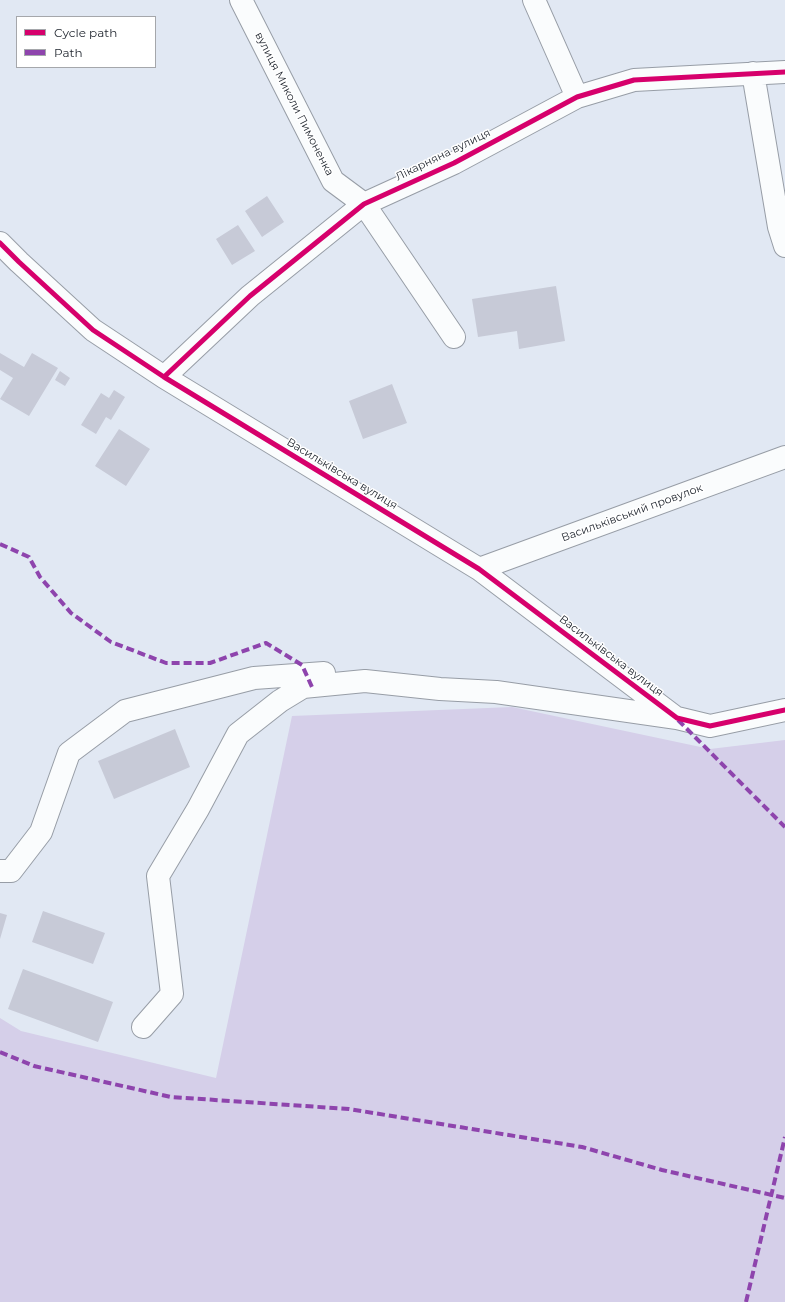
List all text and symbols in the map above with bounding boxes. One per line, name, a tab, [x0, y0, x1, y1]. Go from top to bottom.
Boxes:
legend	[16, 16, 156, 68]
text: Cycle path	[54, 25, 117, 40]
street label: вулиця Миколи Пимоненка	[252, 30, 336, 178]
text: Path	[54, 45, 83, 60]
street label: Лікарняна вулиця	[393, 126, 493, 184]
street label: Васильківська вулиця	[284, 436, 400, 512]
street label: Васильківський провулок	[560, 481, 704, 545]
street label: Васильківська вулиця	[556, 613, 666, 699]

